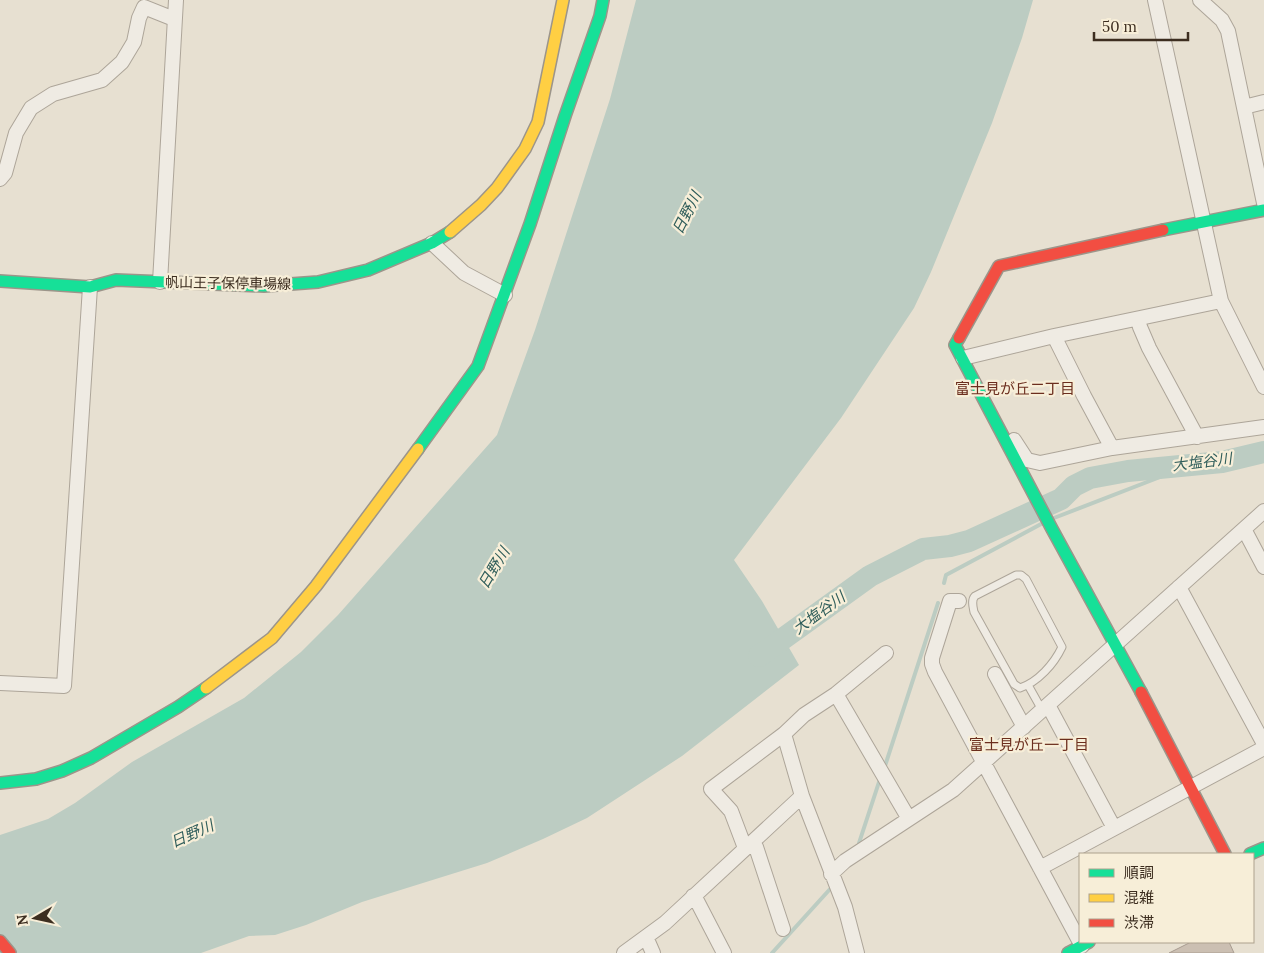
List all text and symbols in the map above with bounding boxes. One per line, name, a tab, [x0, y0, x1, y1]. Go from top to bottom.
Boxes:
scale bar	[1094, 10, 1188, 42]
text: 50 m	[1102, 17, 1137, 36]
water label: 日野川	[668, 187, 706, 237]
street label: 帆山王子保停車場線	[165, 273, 291, 293]
district label: 富士見が丘二丁目	[955, 379, 1075, 398]
water label: 大塩谷川	[1171, 448, 1235, 475]
water label: 日野川	[474, 542, 514, 592]
water label: 大塩谷川	[789, 586, 850, 638]
district label: 富士見が丘一丁目	[969, 735, 1089, 754]
water label: 日野川	[167, 815, 218, 851]
legend	[1079, 853, 1254, 943]
text: 順調	[1124, 863, 1154, 882]
text: 混雑	[1124, 888, 1154, 907]
north arrow	[10, 893, 60, 943]
text: N	[12, 913, 32, 927]
text: 渋滞	[1124, 913, 1154, 932]

